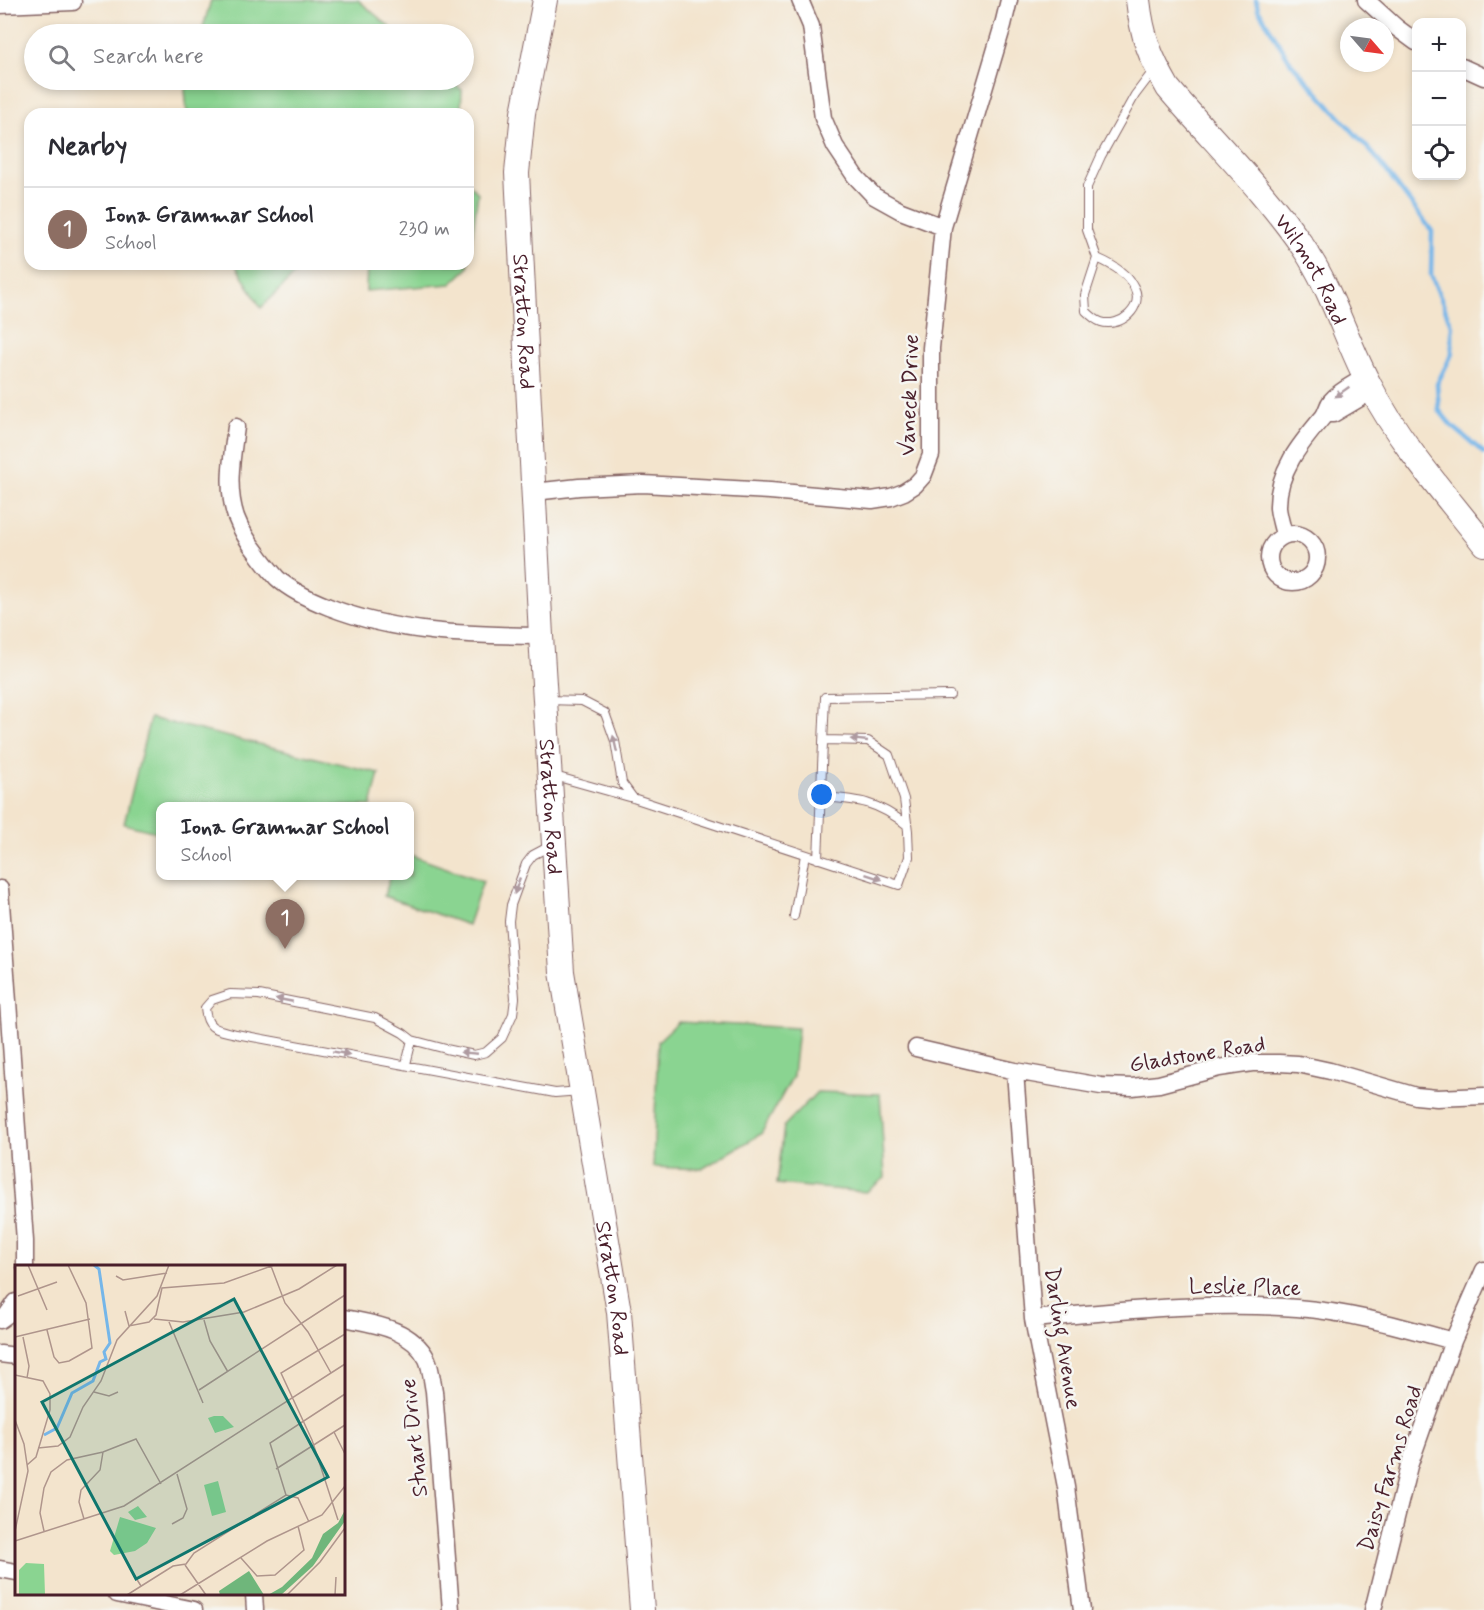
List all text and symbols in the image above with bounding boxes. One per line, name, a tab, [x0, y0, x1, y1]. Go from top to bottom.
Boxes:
north arrow	[1340, 18, 1394, 72]
map controls	[1412, 18, 1466, 180]
button: +	[1412, 18, 1466, 72]
search box	[24, 24, 474, 90]
icon: search	[45, 41, 78, 74]
text: Search here	[93, 43, 204, 71]
button: −	[1412, 72, 1466, 126]
button: locate	[1412, 126, 1466, 180]
text: Nearby	[48, 130, 127, 164]
text: Iona Grammar School	[105, 202, 314, 230]
street label: Wilmot Road	[1267, 209, 1353, 329]
text: 1	[63, 216, 72, 243]
text: 230 m	[398, 216, 450, 243]
text: School	[105, 230, 157, 257]
street label: Stratton Road	[505, 253, 540, 390]
street label: Vaneck Drive	[894, 334, 926, 457]
one-way arrow	[1334, 386, 1350, 398]
one-way arrow	[609, 735, 619, 753]
one-way arrow	[850, 735, 869, 745]
street label: Stratton Road	[531, 738, 568, 875]
your location	[807, 780, 836, 809]
popup	[156, 802, 414, 880]
text: Iona Grammar School	[180, 814, 390, 842]
text: School	[180, 842, 232, 869]
one-way arrow	[865, 873, 883, 882]
one-way arrow	[512, 877, 521, 895]
pin: 1	[266, 900, 304, 949]
one-way arrow	[274, 995, 293, 1004]
street label: Gladstone Road	[1127, 1030, 1267, 1080]
one-way arrow	[459, 1048, 478, 1058]
one-way arrow	[331, 1049, 350, 1058]
street label: Stratton Road	[588, 1219, 634, 1357]
inset map	[15, 1265, 345, 1595]
street label: Darling Avenue	[1034, 1265, 1087, 1412]
street label: Leslie Place	[1189, 1273, 1301, 1303]
street label: Stuart Drive	[395, 1377, 435, 1498]
street label: Daisy Farms Road	[1352, 1382, 1429, 1555]

